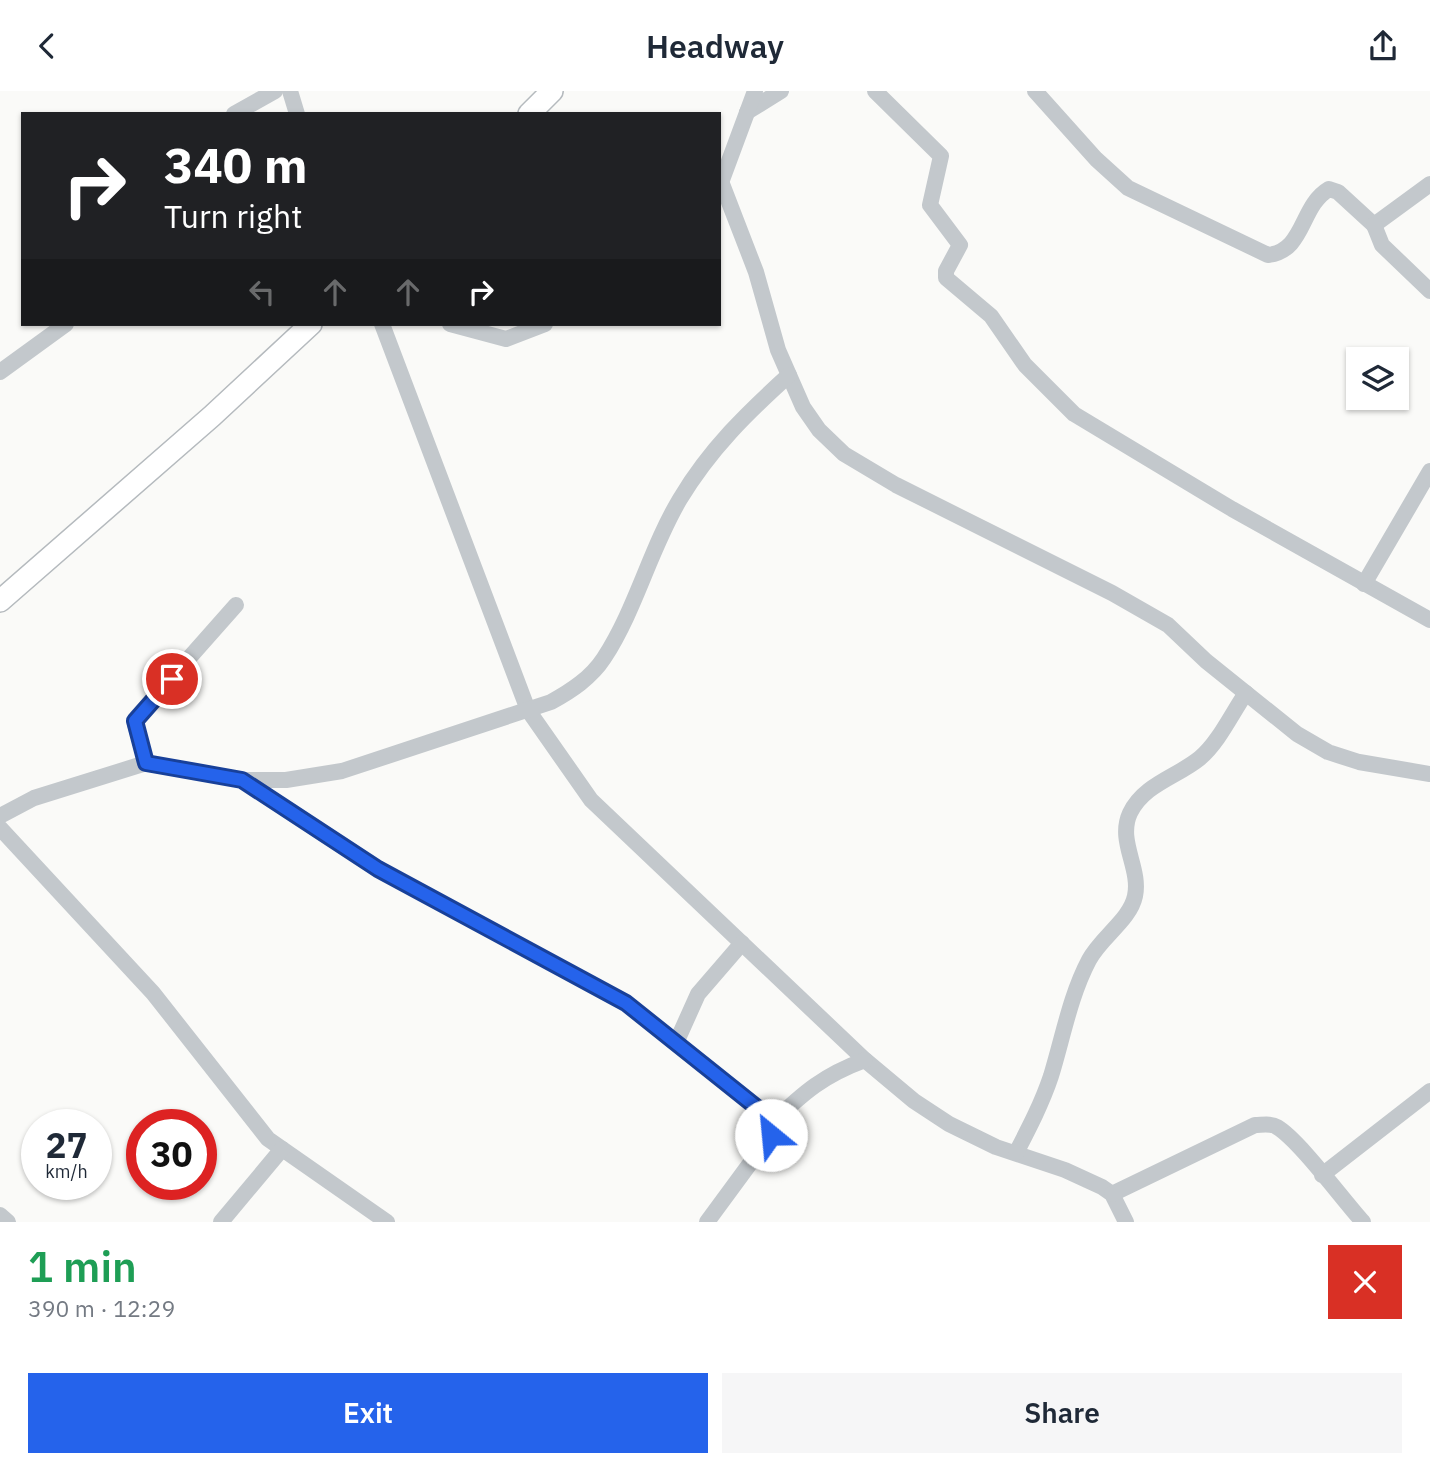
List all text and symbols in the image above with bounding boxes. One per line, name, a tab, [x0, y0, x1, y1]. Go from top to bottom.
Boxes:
text: Headway	[646, 25, 784, 67]
icon: back	[28, 27, 66, 65]
icon: share	[1364, 27, 1402, 65]
text: 340 m	[164, 133, 308, 196]
icon: right	[49, 140, 140, 231]
text: Turn right	[164, 195, 302, 237]
icon: left	[243, 273, 281, 311]
icon: ahead	[316, 273, 354, 311]
icon: ahead	[389, 273, 427, 311]
icon: right	[462, 273, 500, 311]
map controls	[1346, 347, 1409, 410]
button: layers	[1346, 347, 1409, 410]
pin	[142, 649, 202, 709]
icon: arrive	[153, 660, 191, 698]
position arrow	[734, 1098, 808, 1172]
speed limit sign: 30	[126, 1109, 217, 1200]
text: 27	[45, 1122, 88, 1168]
text: km/h	[45, 1160, 88, 1183]
text: 1 min	[28, 1239, 137, 1294]
button: close	[1328, 1245, 1402, 1319]
text: 390 m · 12:29	[28, 1293, 175, 1323]
button: Exit	[28, 1373, 708, 1453]
button: Share	[722, 1373, 1402, 1453]

